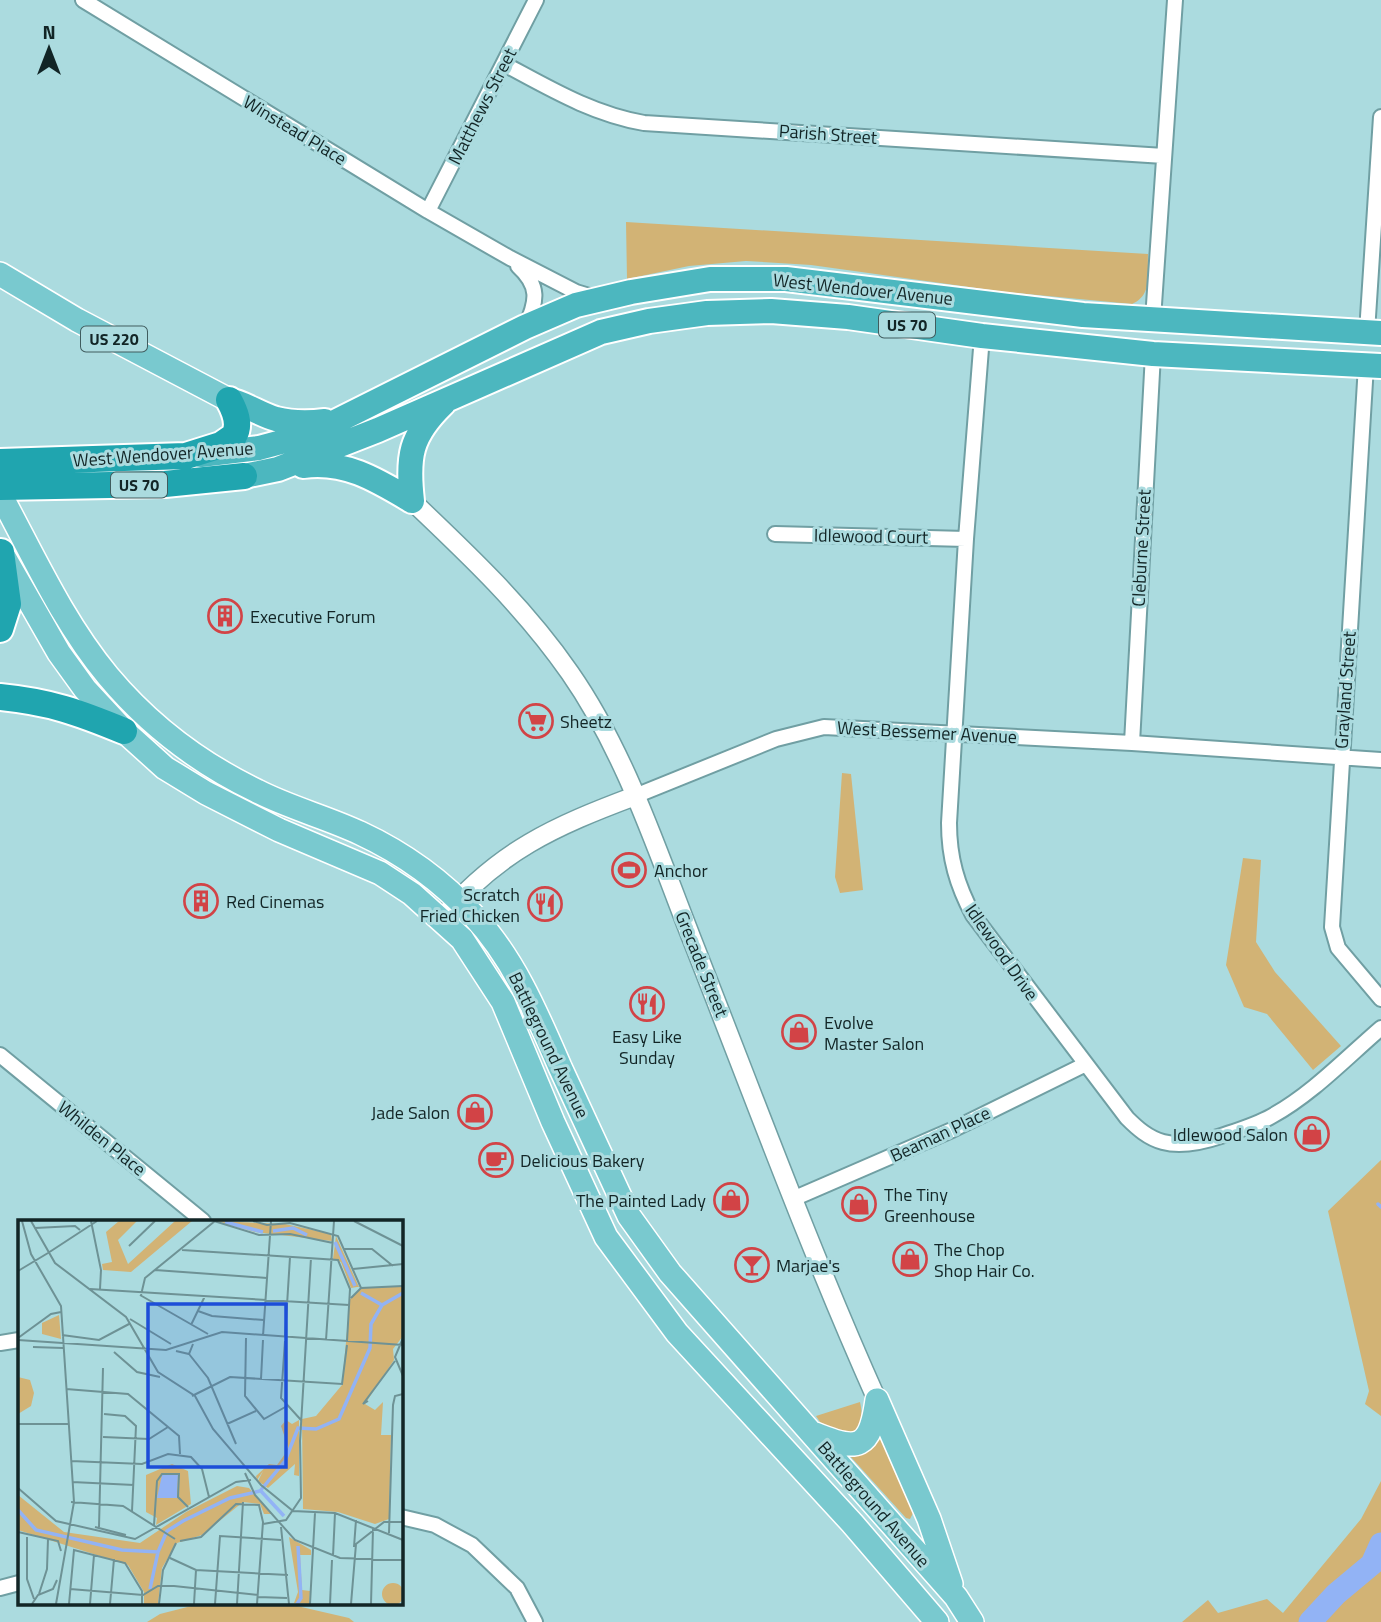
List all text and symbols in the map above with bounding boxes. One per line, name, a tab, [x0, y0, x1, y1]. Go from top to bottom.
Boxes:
north arrow	[14, 14, 84, 84]
text: N	[42, 17, 56, 46]
street label: Matthews Street	[441, 42, 523, 169]
street label: Winstead Place	[238, 88, 352, 172]
street label: Parish Street	[778, 117, 879, 151]
street label: West Wendover Avenue	[772, 266, 954, 312]
road number: US 70	[879, 312, 935, 338]
road number: US 220	[81, 326, 147, 352]
street label: West Wendover Avenue	[72, 434, 254, 474]
road number: US 70	[111, 472, 167, 498]
street label: Cleburne Street	[1124, 488, 1158, 607]
street label: Idlewood Court	[814, 522, 929, 551]
building icon: Executive Forum	[206, 597, 244, 635]
place label: Executive Forum	[250, 603, 376, 630]
street label: Grayland Street	[1327, 630, 1363, 750]
supermarket icon: Sheetz	[517, 702, 555, 740]
place label: Sheetz	[560, 708, 612, 735]
street label: West Bessemer Avenue	[836, 714, 1018, 750]
sports icon: Anchor	[610, 851, 648, 889]
place label: Anchor	[654, 857, 708, 884]
place label: Scratch Fried Chicken	[420, 881, 520, 929]
building icon: Red Cinemas	[182, 882, 220, 920]
restaurant icon: Scratch Fried Chicken	[526, 885, 564, 923]
place label: Red Cinemas	[226, 888, 324, 915]
street label: Idlewood Drive	[959, 898, 1045, 1006]
street label: Grecade Street	[668, 907, 736, 1022]
street label: Battleground Avenue	[502, 967, 596, 1123]
restaurant icon: Easy Like Sunday	[628, 985, 666, 1023]
place label: Evolve Master Salon	[824, 1009, 924, 1057]
shop icon: Evolve Master Salon	[780, 1013, 818, 1051]
place label: Easy Like Sunday	[612, 1023, 682, 1071]
shop icon: Jade Salon	[456, 1093, 494, 1131]
street label: Whilden Place	[52, 1094, 152, 1182]
place label: Jade Salon	[371, 1099, 450, 1126]
street label: Beaman Place	[886, 1099, 994, 1169]
shop icon: Idlewood Salon	[1293, 1115, 1331, 1153]
place label: Idlewood Salon	[1173, 1121, 1288, 1148]
cafe icon: Delicious Bakery	[477, 1141, 515, 1179]
place label: Delicious Bakery	[520, 1147, 645, 1174]
shop icon: The Painted Lady	[712, 1181, 750, 1219]
place label: The Tiny Greenhouse	[884, 1181, 975, 1229]
shop icon: The Tiny Greenhouse	[840, 1185, 878, 1223]
place label: The Painted Lady	[576, 1187, 706, 1214]
inset map	[18, 1220, 402, 1604]
place label: The Chop Shop Hair Co.	[934, 1236, 1035, 1284]
shop icon: The Chop Shop Hair Co.	[891, 1240, 929, 1278]
bar icon: Marjae's	[733, 1246, 771, 1284]
place label: Marjae's	[776, 1252, 840, 1279]
street label: Battleground Avenue	[811, 1435, 937, 1573]

